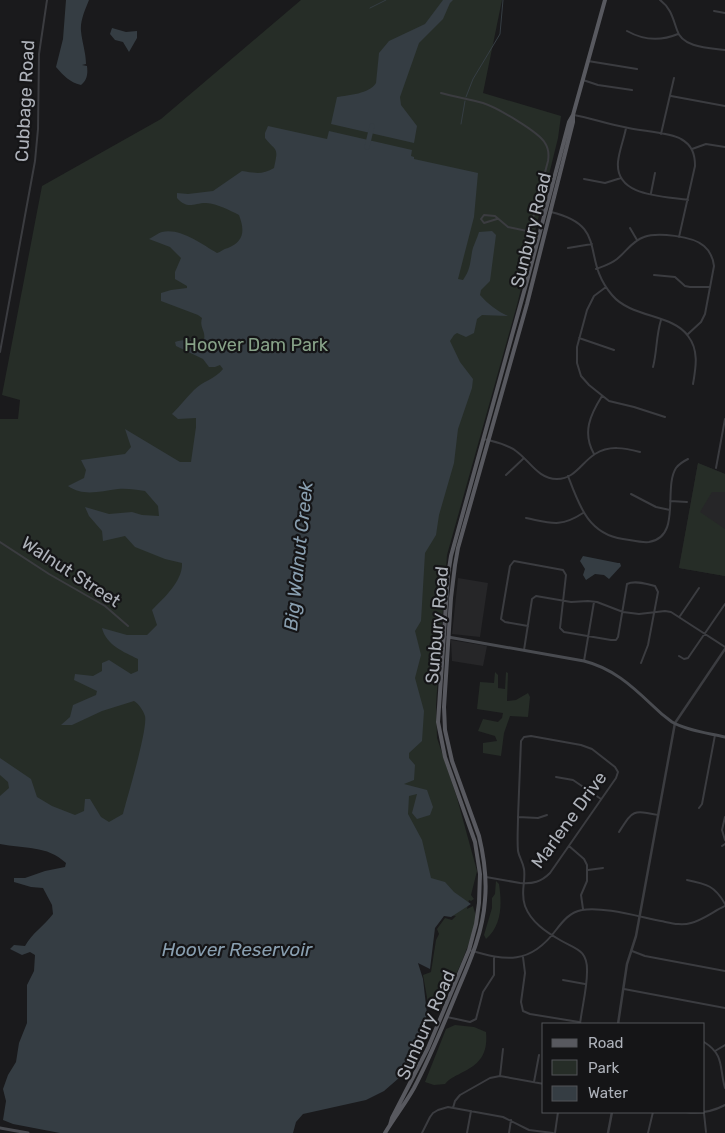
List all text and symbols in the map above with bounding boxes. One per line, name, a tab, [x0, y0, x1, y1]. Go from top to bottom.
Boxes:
street label: Cubbage Road	[11, 39, 39, 163]
street label: Sunbury Road	[506, 170, 556, 290]
park label: Hoover Dam Park	[184, 334, 329, 356]
water label: Big Walnut Creek	[279, 480, 318, 632]
street label: Walnut Street	[17, 532, 125, 612]
street label: Sunbury Road	[421, 565, 453, 685]
street label: Marlene Drive	[527, 767, 611, 873]
water label: Hoover Reservoir	[162, 938, 313, 961]
street label: Sunbury Road	[392, 967, 460, 1083]
legend	[542, 1023, 705, 1113]
text: Road	[588, 1034, 624, 1052]
text: Park	[588, 1059, 619, 1077]
text: Water	[588, 1084, 628, 1102]

